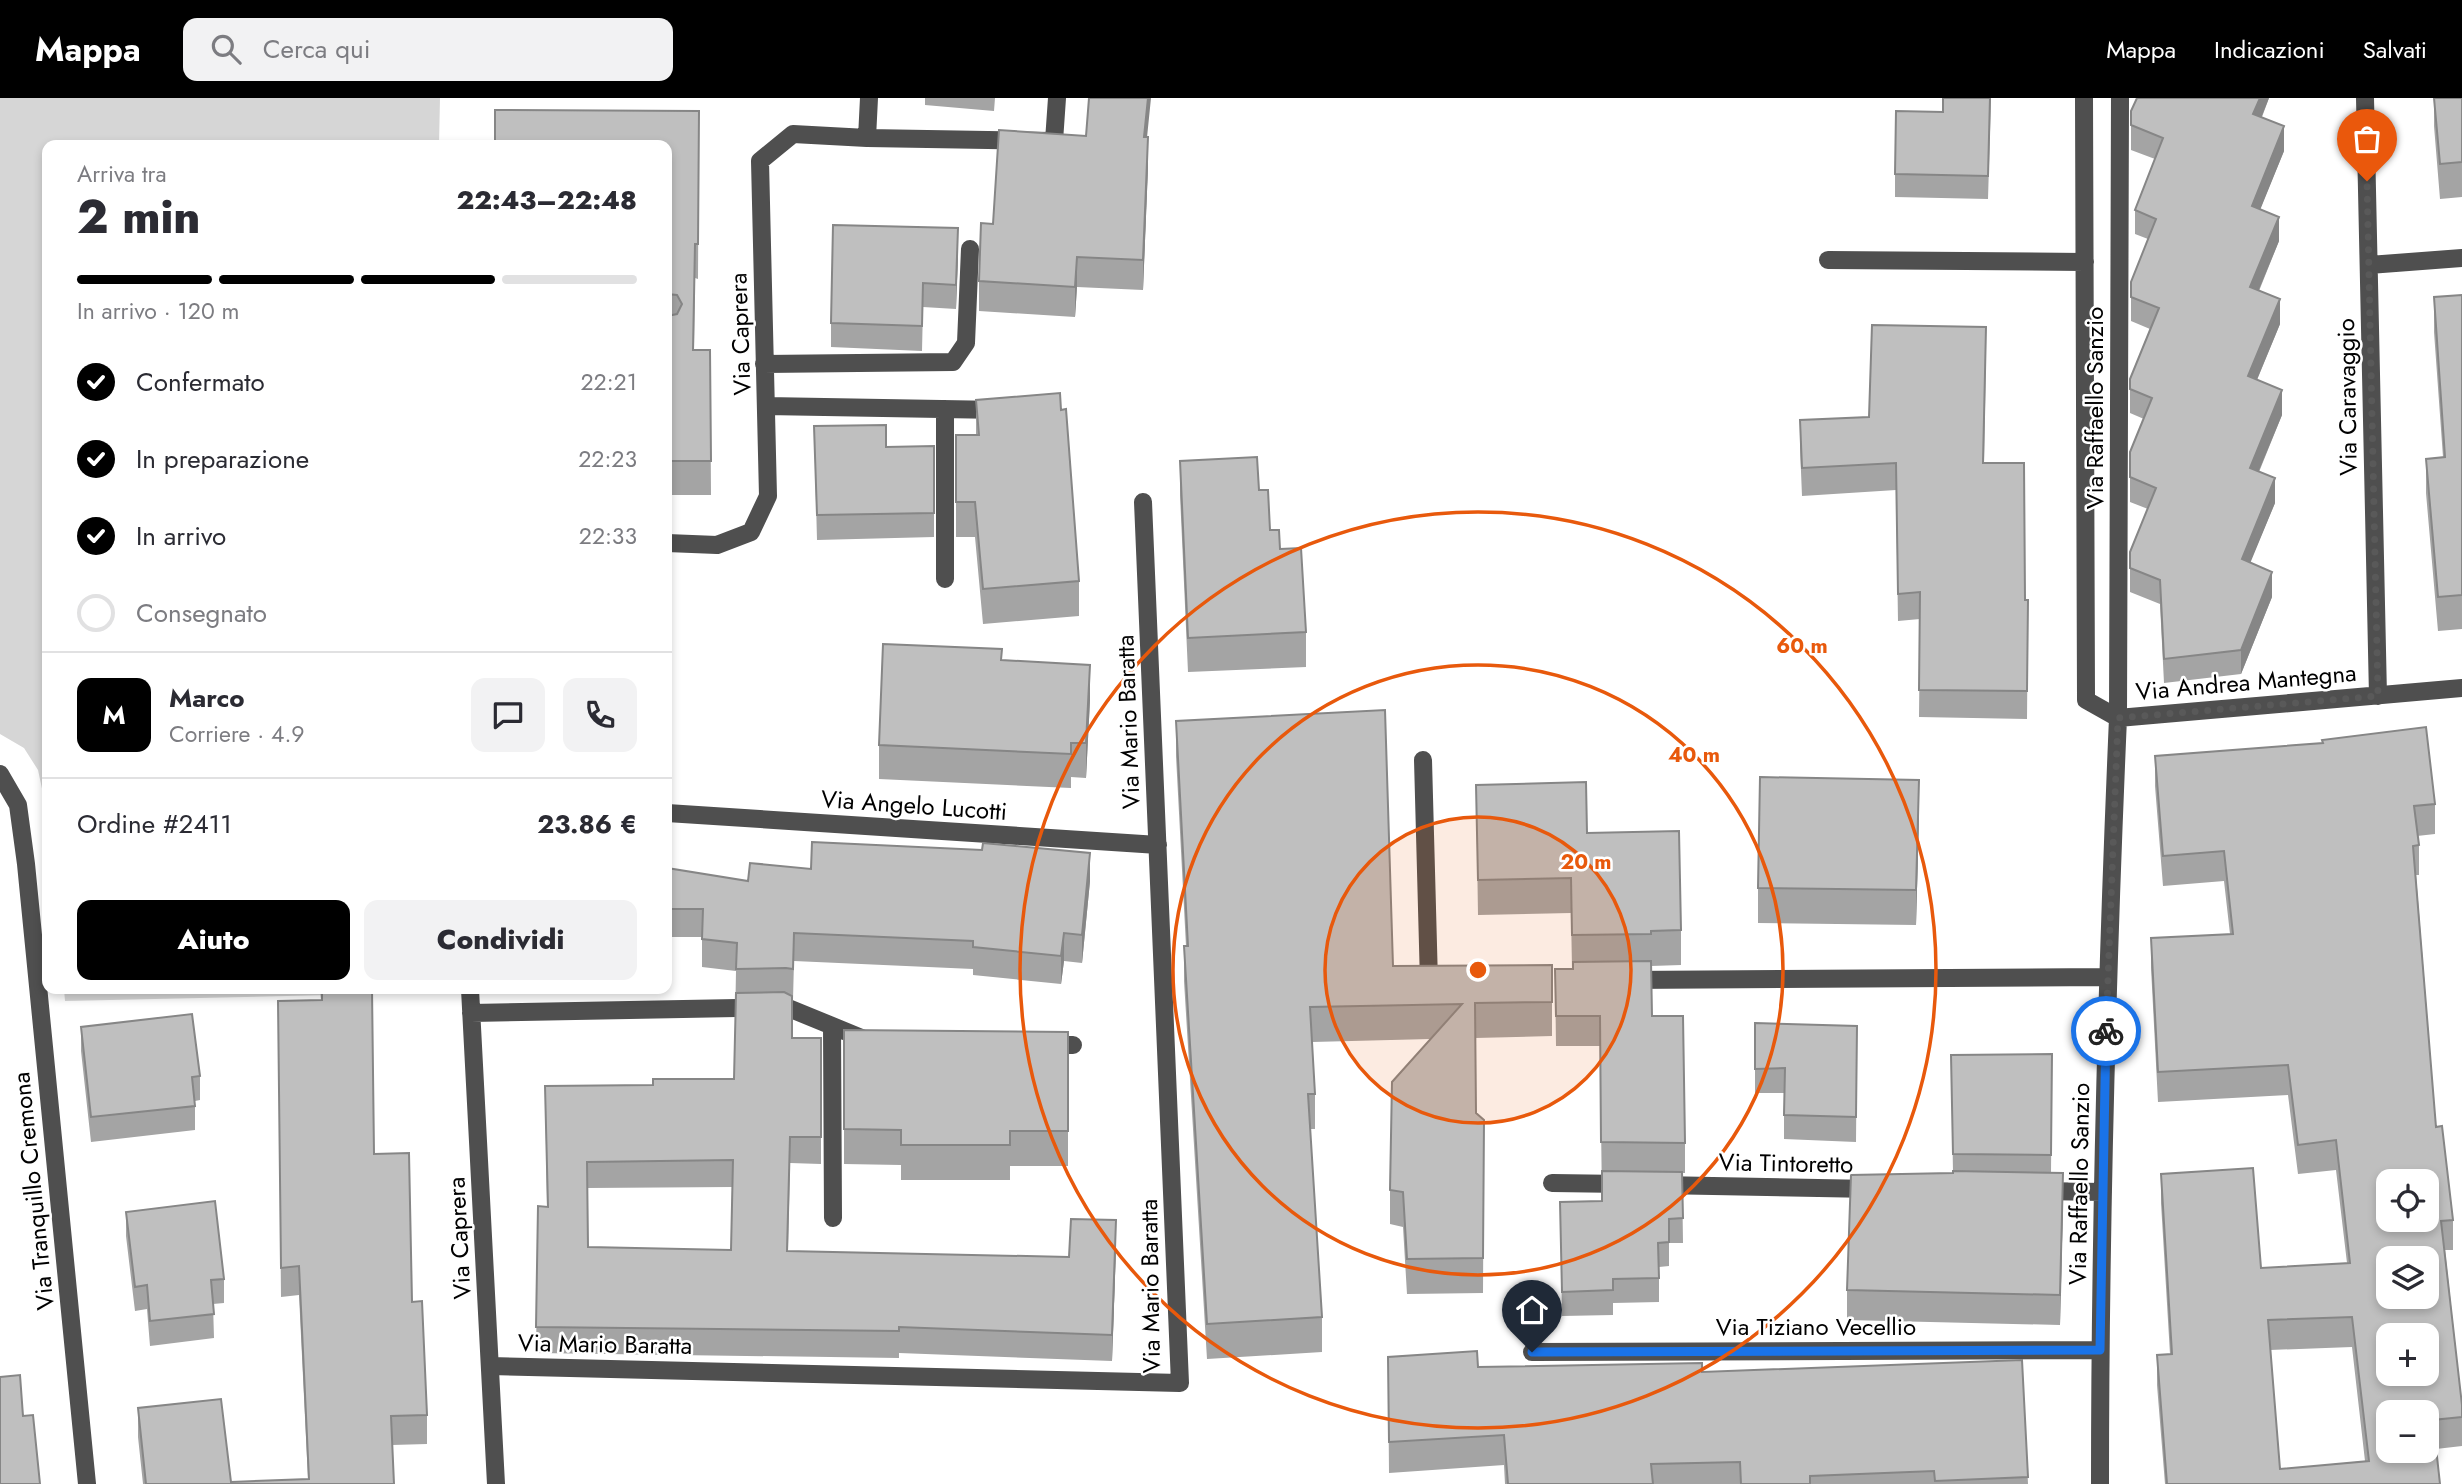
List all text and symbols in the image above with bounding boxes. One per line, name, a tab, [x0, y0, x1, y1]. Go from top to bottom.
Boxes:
search box	[183, 18, 673, 81]
text: Mappa	[35, 26, 141, 73]
icon: search	[207, 30, 245, 68]
text: Cerca qui	[263, 30, 370, 68]
text: Mappa	[2106, 32, 2176, 67]
text: Indicazioni	[2214, 32, 2325, 67]
text: Salvati	[2363, 32, 2427, 67]
pin	[2337, 109, 2397, 181]
icon: bag	[2348, 120, 2386, 158]
text: Arriva tra	[77, 157, 167, 191]
text: 22:43–22:48	[457, 181, 637, 219]
text: 2 min	[77, 184, 201, 250]
street label: Via Caprera	[720, 272, 760, 396]
text: In arrivo · 120 m	[77, 294, 240, 328]
street label: Via Raffaello Sanzio	[2077, 307, 2112, 509]
street label: Via Caravaggio	[2328, 318, 2366, 476]
icon: check	[77, 363, 115, 401]
text: Confermato	[136, 363, 265, 401]
text: 22:21	[580, 365, 637, 399]
icon: check	[77, 440, 115, 478]
text: In preparazione	[136, 440, 309, 478]
text: 22:23	[578, 442, 637, 476]
icon: check	[77, 517, 115, 555]
text: In arrivo	[136, 517, 226, 555]
text: 22:33	[579, 519, 637, 553]
text: Consegnato	[136, 594, 267, 632]
text: 60 m	[1776, 631, 1828, 661]
street label: Via Mario Baratta	[1107, 634, 1149, 810]
street label: Via Andrea Mantegna	[2134, 655, 2358, 709]
button: chat	[471, 678, 545, 752]
button: phone	[563, 678, 637, 752]
text: Marco	[169, 679, 245, 717]
text: M	[102, 696, 126, 734]
text: Corriere · 4.9	[169, 717, 305, 751]
text: 40 m	[1668, 740, 1720, 770]
street label: Via Angelo Lucotti	[820, 781, 1008, 829]
text: Ordine #2411	[77, 805, 232, 843]
text: 23.86 €	[537, 805, 637, 843]
text: 20 m	[1560, 847, 1612, 877]
button: Aiuto	[77, 900, 350, 980]
button: Condividi	[364, 900, 637, 980]
centre of rings	[1466, 958, 1490, 982]
courier	[2071, 996, 2141, 1066]
icon: bike	[2087, 1012, 2125, 1050]
street label: Via Tranquillo Cremona	[3, 1070, 63, 1312]
street label: Via Raffaello Sanzio	[2060, 1082, 2098, 1286]
street label: Via Tintoretto	[1718, 1144, 1854, 1182]
map controls	[2376, 1169, 2439, 1463]
button: locate	[2376, 1169, 2439, 1232]
street label: Via Caprera	[438, 1176, 480, 1300]
street label: Via Mario Baratta	[1131, 1199, 1169, 1373]
button: layers	[2376, 1246, 2439, 1309]
pin	[1502, 1280, 1562, 1352]
icon: home	[1513, 1291, 1551, 1329]
street label: Via Tiziano Vecellio	[1716, 1309, 1916, 1344]
button: +	[2376, 1323, 2439, 1386]
street label: Via Mario Baratta	[518, 1325, 692, 1363]
button: −	[2376, 1400, 2439, 1463]

